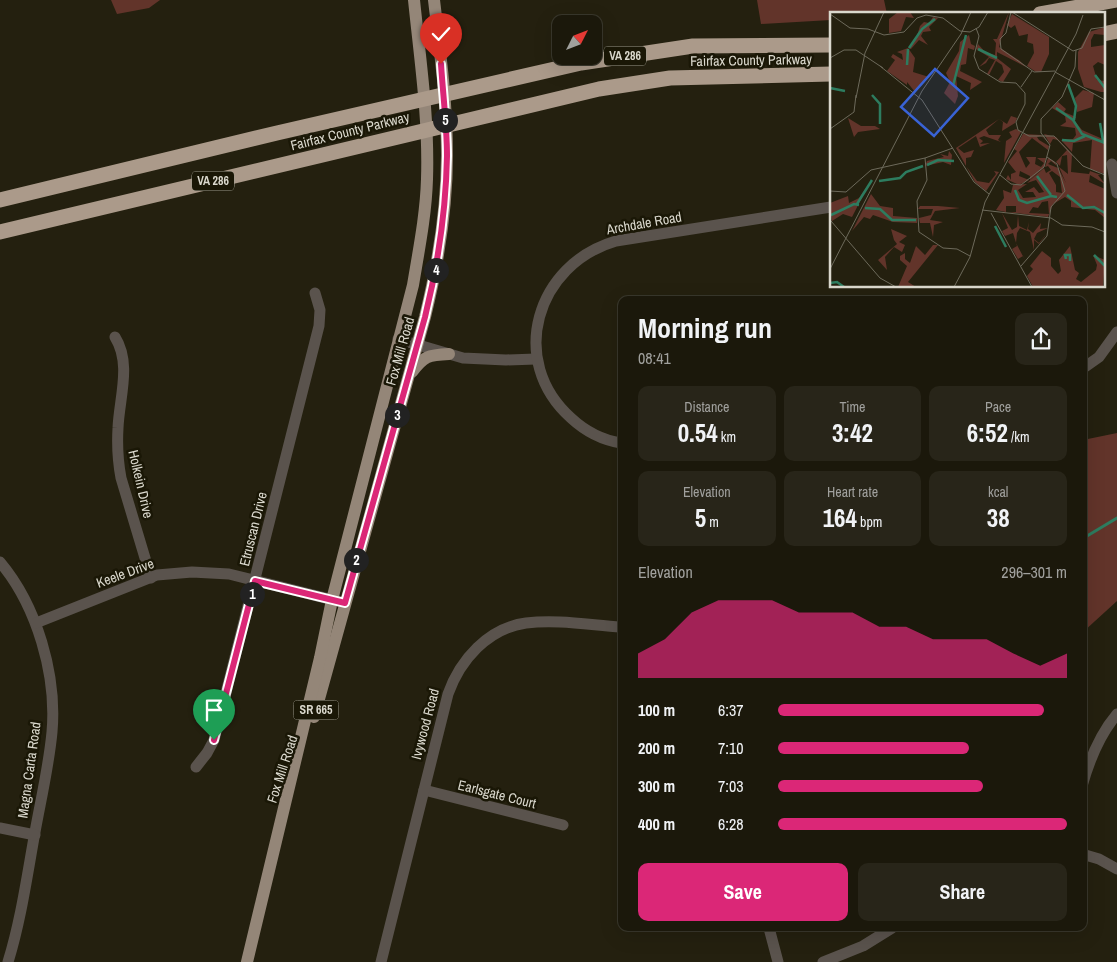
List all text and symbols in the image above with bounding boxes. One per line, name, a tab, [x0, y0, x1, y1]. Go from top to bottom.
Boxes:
inset map	[830, 12, 1104, 288]
pin	[420, 13, 462, 64]
north arrow	[552, 15, 602, 65]
map controls	[552, 15, 602, 65]
icon: check	[427, 20, 455, 48]
road number: VA 286	[604, 46, 646, 66]
street label: Fairfax County Parkway	[690, 50, 812, 70]
street label: Fairfax County Parkway	[289, 107, 412, 154]
pin: 5	[432, 108, 458, 132]
text: 5	[442, 111, 449, 129]
road number: VA 286	[192, 172, 234, 190]
street label: Archdale Road	[604, 208, 683, 239]
pin: 4	[424, 258, 448, 282]
text: 4	[433, 261, 440, 279]
text: Morning run	[638, 309, 772, 347]
button: share	[1015, 313, 1067, 365]
street label: Fox Mill Road	[382, 315, 418, 387]
text: 08:41	[638, 347, 671, 369]
text: Distance	[684, 398, 729, 416]
text: Time	[840, 398, 865, 416]
text: Pace	[985, 398, 1011, 416]
pin: 3	[384, 402, 410, 428]
text: 3	[394, 406, 401, 424]
text: 0.54	[678, 416, 718, 450]
text: 3:42	[832, 416, 873, 450]
text: 6:52	[967, 416, 1008, 450]
text: km	[718, 428, 736, 446]
text: /km	[1008, 428, 1030, 446]
street label: Holkein Drive	[124, 448, 158, 520]
text: Elevation	[683, 483, 731, 501]
text: Heart rate	[827, 483, 878, 501]
text: kcal	[988, 483, 1008, 501]
street label: Etruscan Drive	[235, 490, 271, 568]
text: 5	[695, 501, 706, 535]
text: 164	[823, 501, 857, 535]
text: 38	[987, 501, 1010, 535]
text: m	[706, 513, 719, 531]
text: bpm	[857, 513, 882, 531]
pin: 2	[344, 548, 368, 572]
text: 2	[353, 551, 360, 569]
street label: Keele Drive	[94, 554, 156, 592]
text: Elevation	[638, 561, 693, 583]
text: 296–301 m	[1001, 561, 1067, 583]
pin: 1	[240, 582, 264, 606]
text: 1	[249, 585, 256, 603]
street label: Ivywood Road	[407, 687, 443, 761]
pin	[193, 689, 235, 740]
icon: arrive	[200, 696, 228, 724]
text: 100 m	[638, 699, 675, 721]
text: 6:37	[718, 699, 744, 721]
road number: SR 665	[294, 700, 338, 720]
street label: Magna Carta Road	[13, 721, 45, 819]
street label: Fox Mill Road	[263, 733, 301, 805]
text: 200 m	[638, 737, 675, 759]
text: 7:10	[718, 737, 744, 759]
text: 300 m	[638, 775, 675, 797]
text: 7:03	[718, 775, 744, 797]
street label: Earlsgate Court	[456, 776, 538, 812]
text: 400 m	[638, 813, 675, 835]
text: 6:28	[718, 813, 744, 835]
button: Save	[638, 863, 848, 921]
button: Share	[858, 863, 1067, 921]

